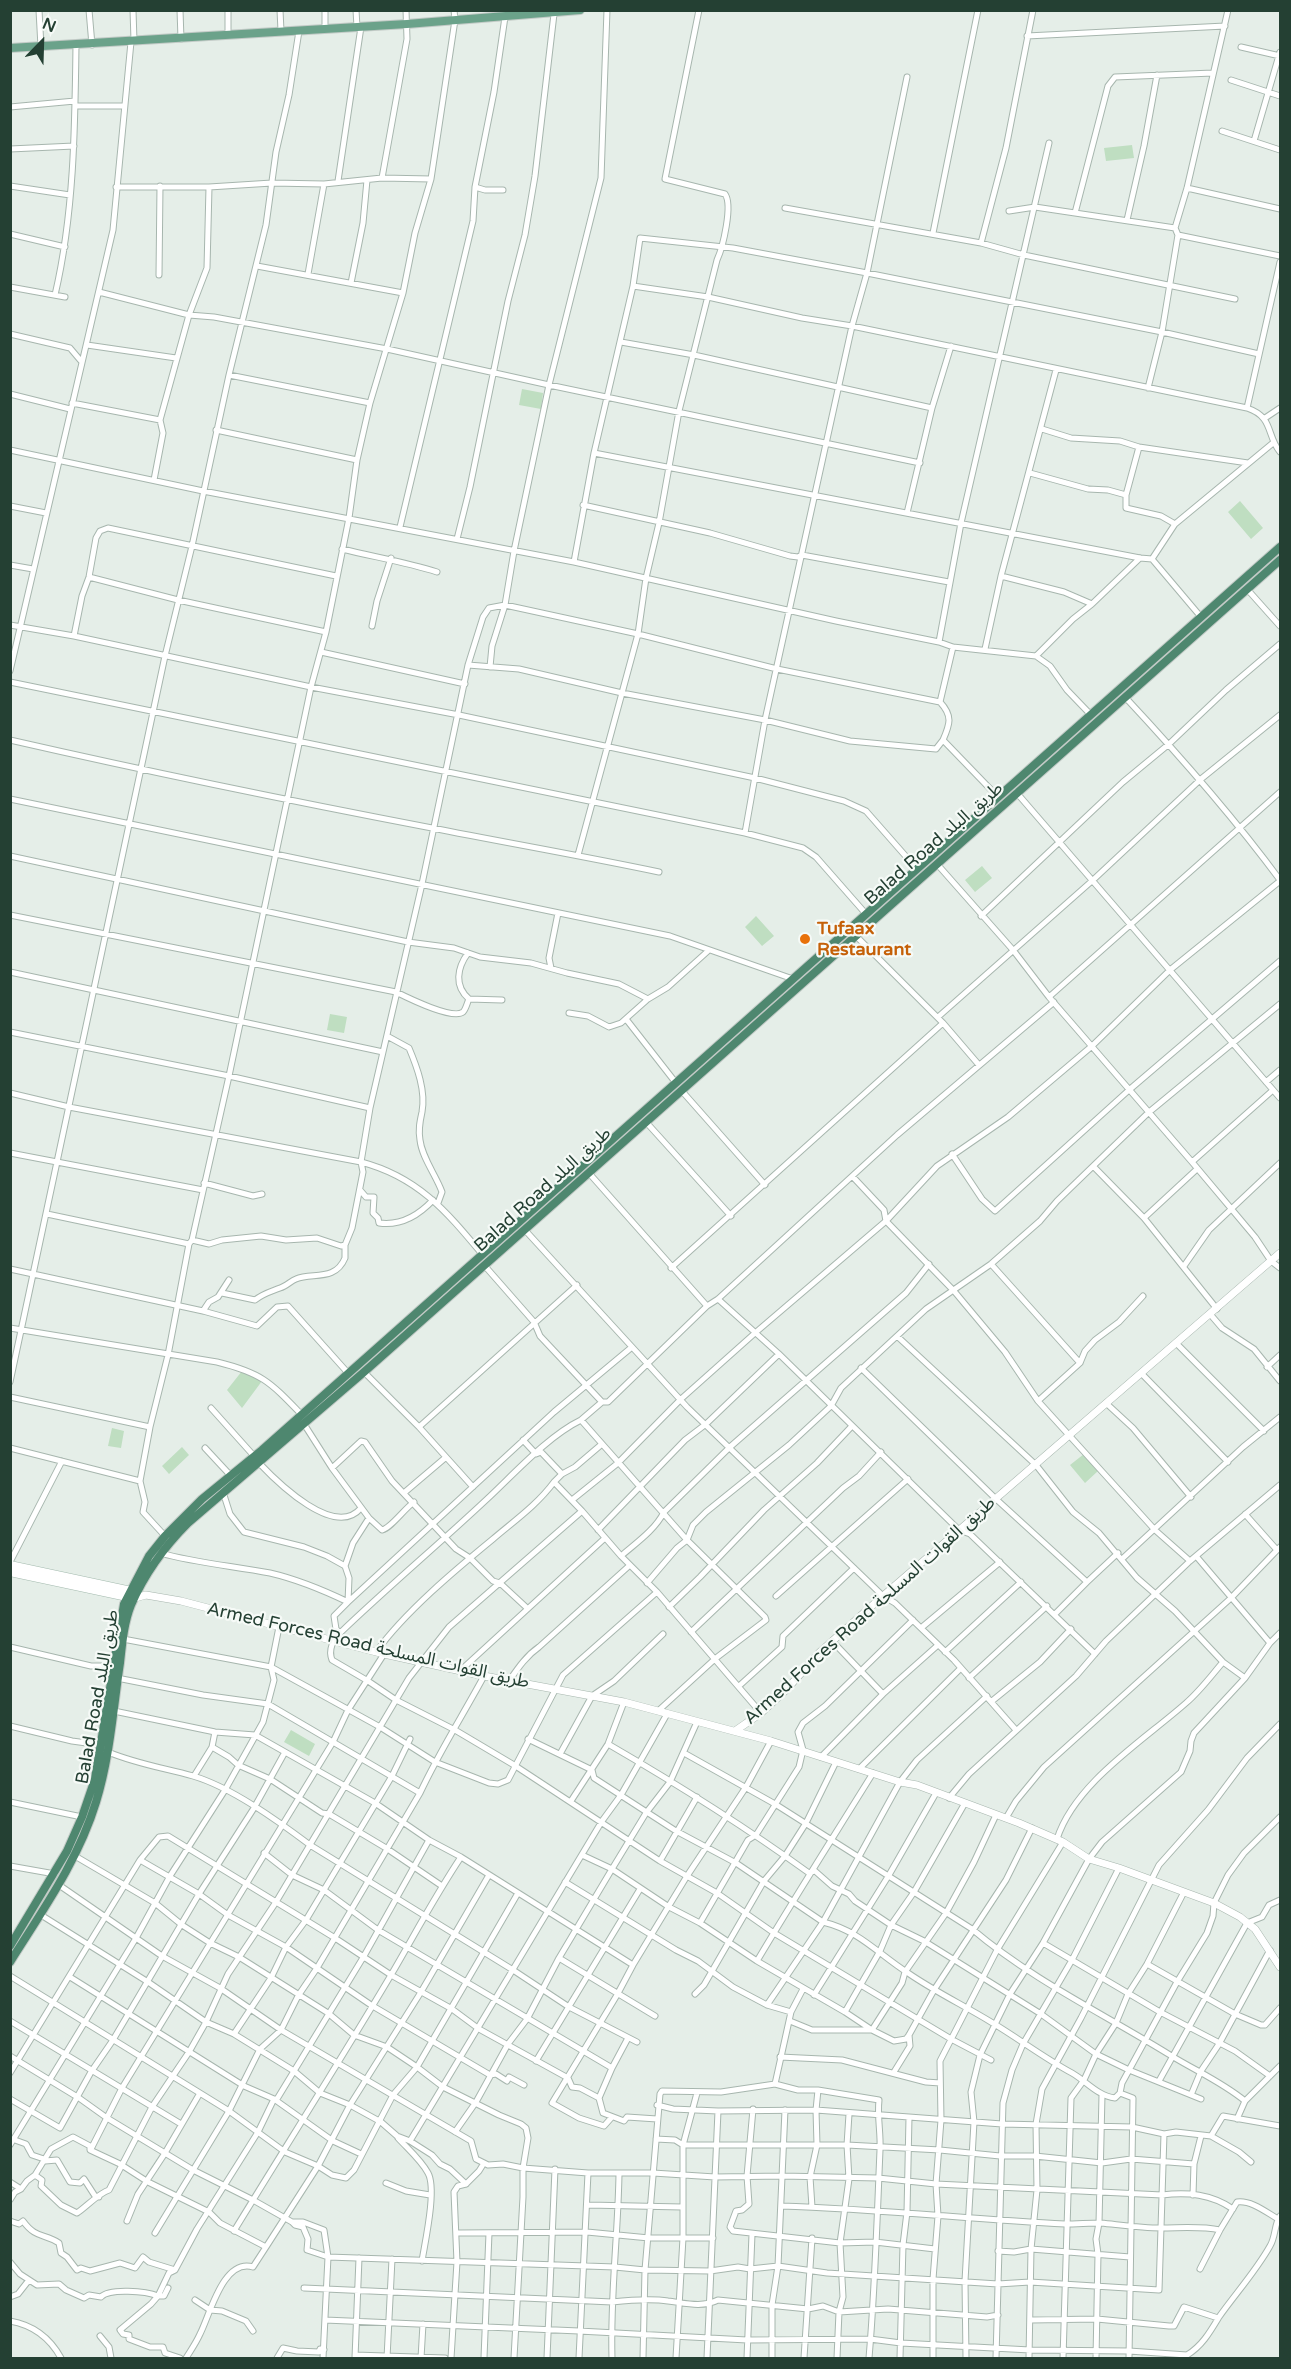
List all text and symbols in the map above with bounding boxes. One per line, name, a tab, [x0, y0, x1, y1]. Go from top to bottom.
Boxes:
north arrow	[12, 12, 72, 72]
text: N	[39, 14, 59, 37]
street label: Balad Road طريق البلد	[860, 778, 1008, 910]
place label: Tufaax Restaurant	[817, 918, 911, 960]
marker: Tufaax Restaurant	[798, 932, 812, 946]
street label: Balad Road طريق البلد	[470, 1123, 616, 1257]
street label: Armed Forces Road طريق القوات المسلحة	[740, 1492, 1000, 1730]
street label: Armed Forces Road طريق القوات المسلحة	[205, 1598, 531, 1694]
street label: Balad Road طريق البلد	[72, 1608, 124, 1786]

